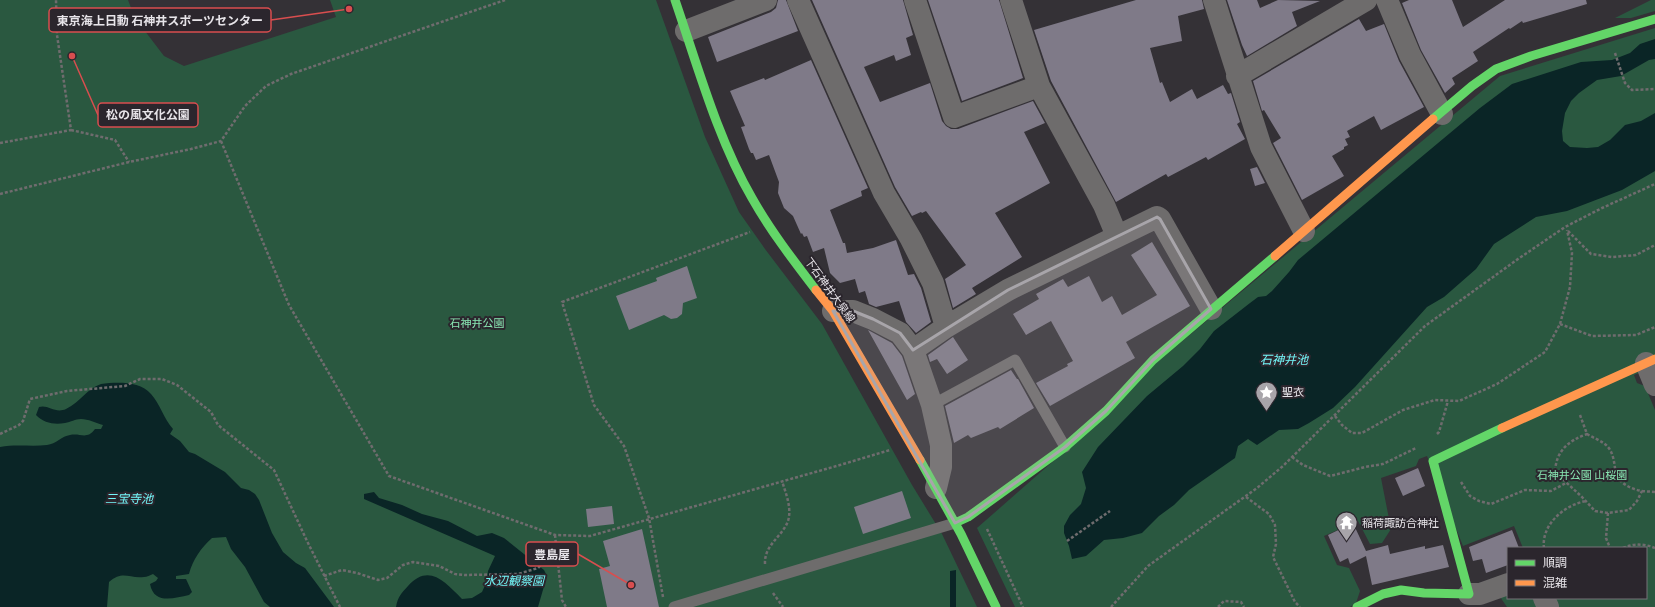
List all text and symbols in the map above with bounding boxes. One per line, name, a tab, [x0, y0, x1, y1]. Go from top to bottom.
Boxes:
callout: 東京海上日動 石神井スポーツセンター	[49, 8, 271, 32]
text: 東京海上日動 石神井スポーツセンター	[57, 14, 263, 28]
callout: 松の風文化公園	[98, 103, 198, 127]
text: 松の風文化公園	[106, 108, 190, 122]
street label: 下石神井大泉線	[802, 255, 857, 325]
park label: 石神井公園	[450, 317, 505, 330]
water label: 石神井池	[1260, 353, 1309, 367]
place icon: 聖衣	[1253, 379, 1279, 412]
place label: 聖衣	[1282, 386, 1304, 399]
park label: 石神井公園 山桜園	[1537, 469, 1627, 482]
water label: 三宝寺池	[105, 492, 154, 506]
temple icon: 稲荷諏訪合神社	[1334, 510, 1360, 543]
place label: 稲荷諏訪合神社	[1362, 517, 1439, 530]
callout: 豊島屋	[526, 542, 578, 566]
legend	[1507, 547, 1647, 599]
text: 豊島屋	[534, 548, 570, 562]
text: 順調	[1543, 556, 1567, 570]
water label: 水辺観察園	[484, 574, 546, 588]
text: 混雑	[1543, 576, 1567, 590]

